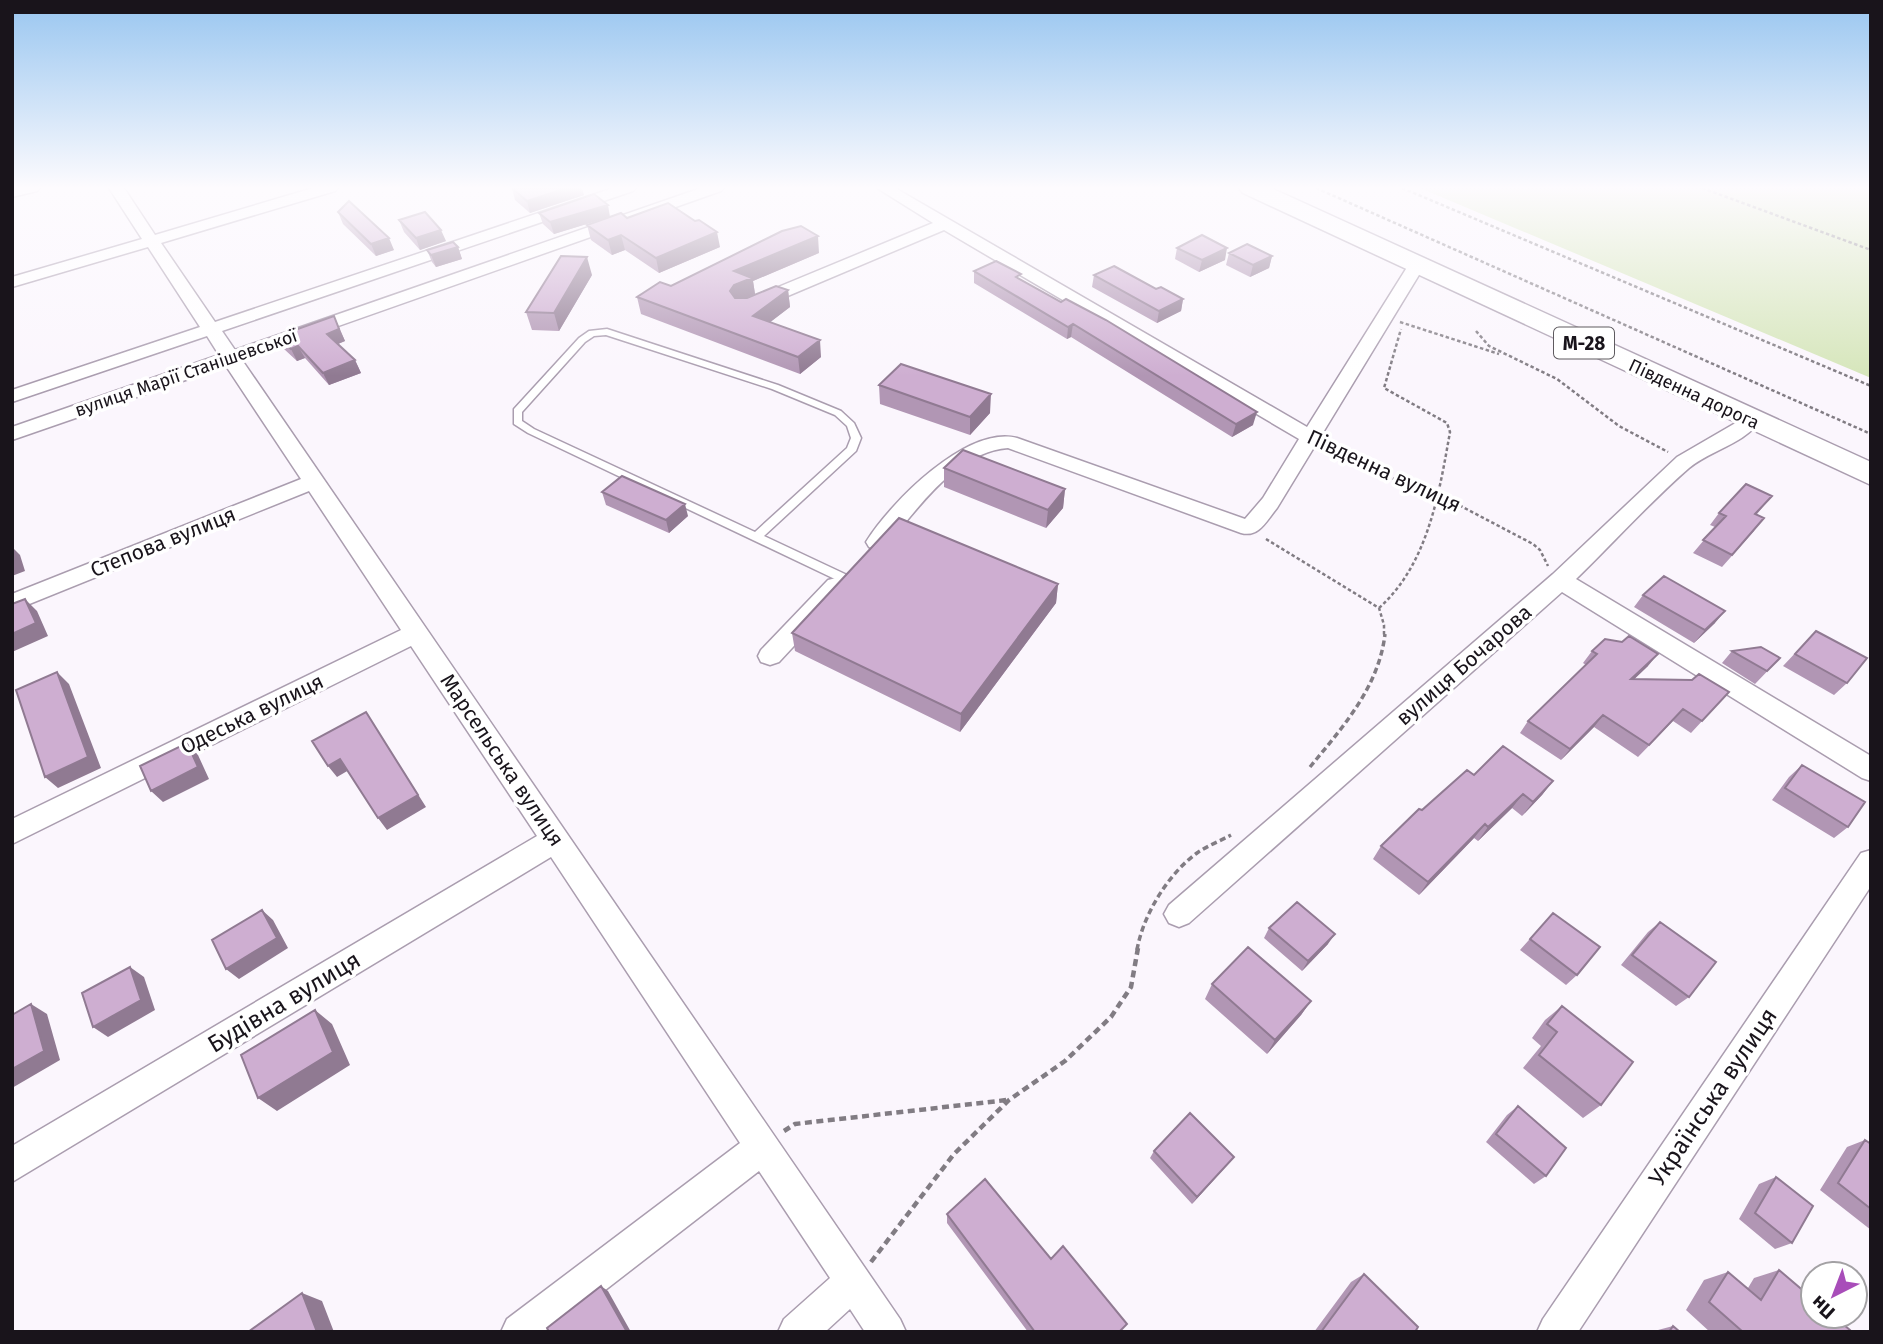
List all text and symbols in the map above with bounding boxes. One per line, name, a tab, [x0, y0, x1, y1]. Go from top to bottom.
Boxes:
street label: вулиця Марії Станішевської	[72, 324, 301, 421]
road number: М-28	[1554, 328, 1614, 358]
street label: Південна дорога	[1625, 354, 1763, 434]
street label: Південна вулиця	[1303, 424, 1465, 518]
street label: Степова вулиця	[86, 501, 240, 583]
street label: вулиця Бочарова	[1391, 599, 1537, 731]
street label: Одеська вулиця	[176, 668, 328, 760]
street label: Марсельська вулиця	[435, 669, 569, 851]
street label: Будівна вулиця	[203, 945, 365, 1059]
street label: Українська вулиця	[1643, 1003, 1783, 1191]
north arrow	[1799, 1260, 1869, 1330]
text: Пн	[1806, 1291, 1839, 1324]

